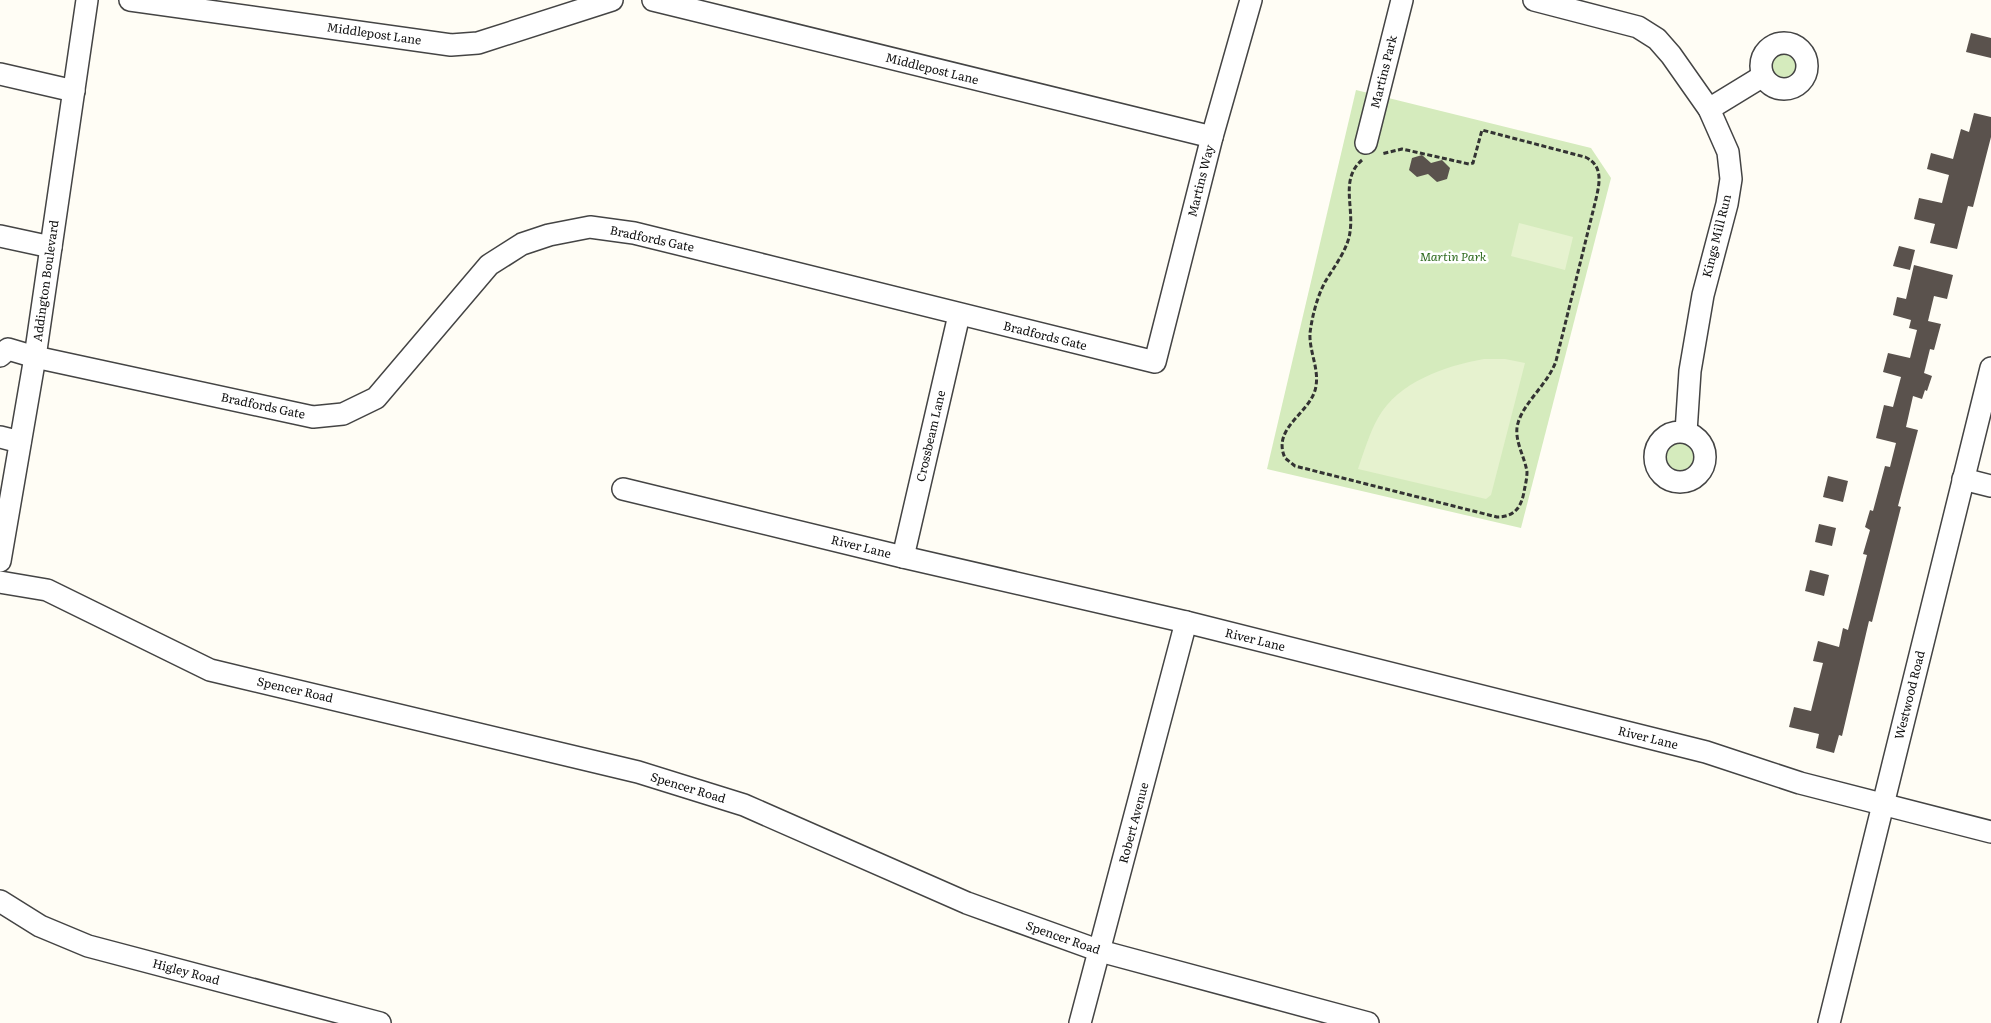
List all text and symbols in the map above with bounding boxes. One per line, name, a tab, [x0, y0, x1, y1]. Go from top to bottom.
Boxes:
street label: Middlepost Lane	[326, 17, 423, 49]
street label: Martins Park	[1365, 33, 1401, 110]
street label: Middlepost Lane	[884, 48, 981, 88]
street label: Martins Way	[1182, 143, 1218, 219]
street label: Kings Mill Run	[1697, 192, 1735, 279]
street label: Addington Boulevard	[28, 218, 63, 343]
street label: Bradfords Gate	[608, 220, 696, 256]
park label: Martin Park	[1420, 247, 1487, 265]
street label: Bradfords Gate	[1002, 316, 1089, 354]
street label: Bradfords Gate	[219, 387, 307, 423]
street label: Crossbeam Lane	[911, 388, 949, 483]
street label: River Lane	[829, 530, 893, 562]
street label: River Lane	[1223, 623, 1287, 655]
street label: Westwood Road	[1889, 648, 1929, 741]
street label: Spencer Road	[255, 672, 336, 707]
street label: River Lane	[1616, 721, 1680, 753]
street label: Spencer Road	[648, 767, 729, 807]
street label: Robert Avenue	[1114, 780, 1153, 865]
street label: Spencer Road	[1024, 916, 1104, 958]
street label: Higley Road	[151, 953, 223, 989]

